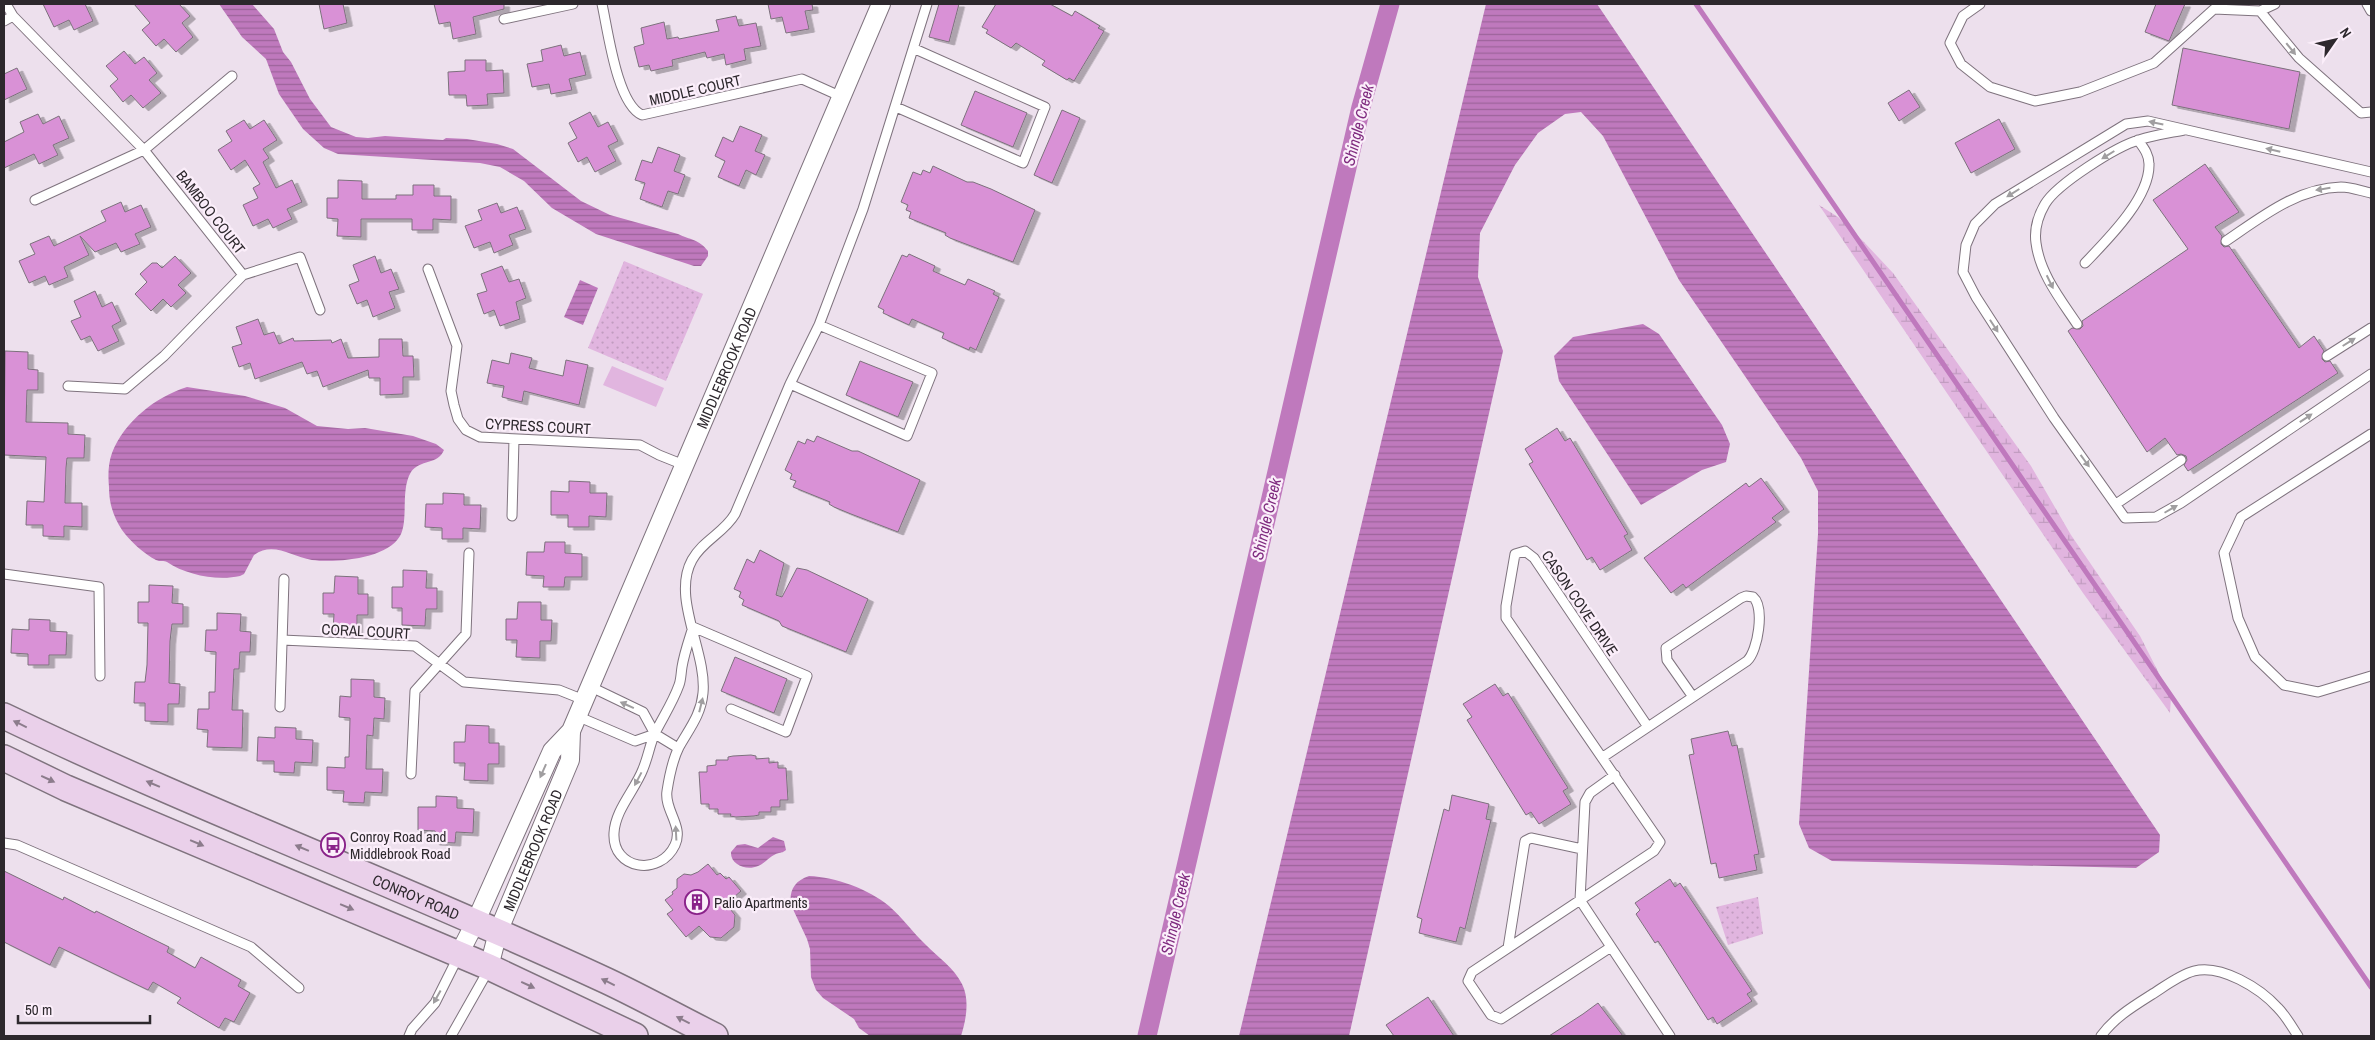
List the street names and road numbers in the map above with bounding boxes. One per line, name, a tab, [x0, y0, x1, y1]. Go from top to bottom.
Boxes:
street label: MIDDLE COURT	[647, 69, 743, 111]
street label: BAMBOO COURT	[172, 166, 251, 259]
street label: MIDDLEBROOK ROAD	[691, 304, 761, 431]
street label: CYPRESS COURT	[485, 413, 592, 439]
street label: CASON COVE DRIVE	[1537, 546, 1623, 660]
street label: CORAL COURT	[321, 618, 411, 644]
street label: MIDDLEBROOK ROAD	[498, 786, 567, 914]
street label: CONROY ROAD	[369, 869, 463, 924]

